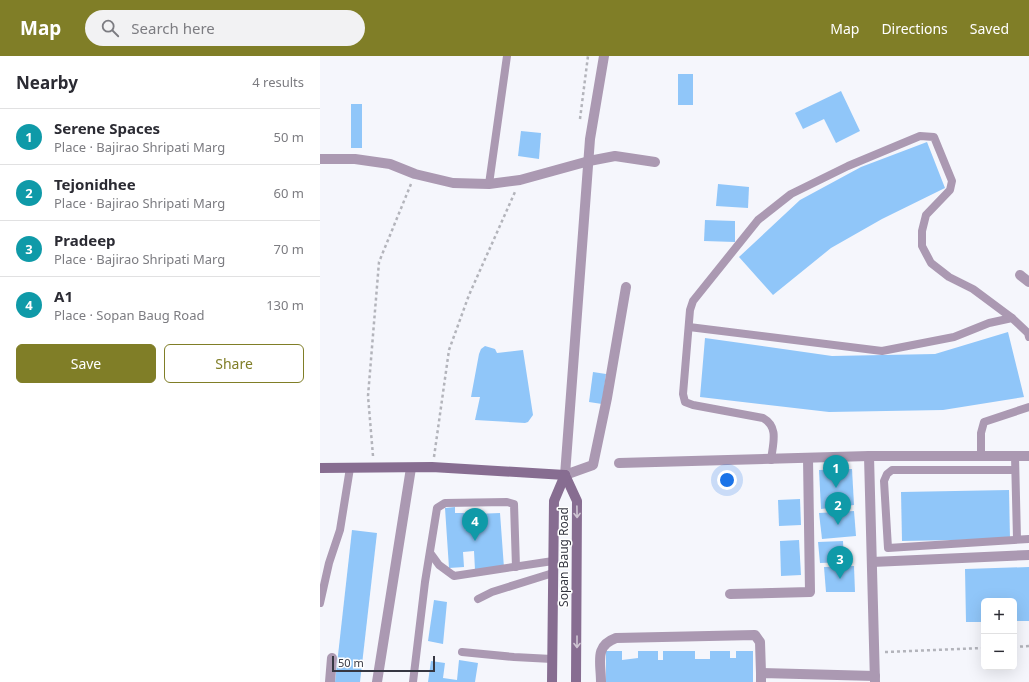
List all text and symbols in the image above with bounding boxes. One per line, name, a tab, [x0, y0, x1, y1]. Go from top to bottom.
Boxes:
search box	[85, 10, 365, 46]
text: Map	[20, 15, 61, 41]
icon: search	[99, 17, 121, 39]
text: Search here	[131, 18, 215, 38]
text: Map	[830, 19, 859, 38]
text: Directions	[881, 19, 948, 38]
text: Saved	[970, 19, 1009, 38]
text: Nearby	[16, 71, 78, 94]
text: 4 results	[252, 73, 304, 91]
text: Serene Spaces	[54, 118, 160, 138]
text: 1	[25, 128, 33, 146]
text: 50 m	[274, 128, 304, 146]
text: Place · Bajirao Shripati Marg	[54, 138, 225, 156]
text: Tejonidhee	[54, 174, 136, 194]
text: 2	[25, 184, 33, 202]
text: 60 m	[274, 184, 304, 202]
text: Place · Bajirao Shripati Marg	[54, 194, 225, 212]
text: Pradeep	[54, 230, 116, 250]
text: 3	[25, 240, 33, 258]
text: 70 m	[274, 240, 304, 258]
text: Place · Bajirao Shripati Marg	[54, 250, 225, 268]
text: A1	[54, 286, 73, 306]
text: 4	[25, 296, 33, 314]
text: 130 m	[266, 296, 304, 314]
text: Place · Sopan Baug Road	[54, 306, 204, 324]
button: Save	[16, 344, 156, 383]
button: Share	[164, 344, 304, 383]
pin: 1	[823, 455, 849, 488]
your location	[717, 470, 737, 490]
pin: 2	[825, 492, 851, 525]
one-way arrow	[573, 505, 581, 518]
street label: Sopan Baug Road	[555, 507, 572, 607]
pin: 4	[462, 508, 488, 541]
pin: 3	[827, 546, 853, 579]
map controls	[981, 598, 1017, 670]
button: +	[981, 598, 1017, 634]
button: −	[981, 634, 1017, 670]
one-way arrow	[573, 635, 581, 648]
scale bar	[332, 654, 435, 673]
text: 50 m	[338, 655, 364, 670]

